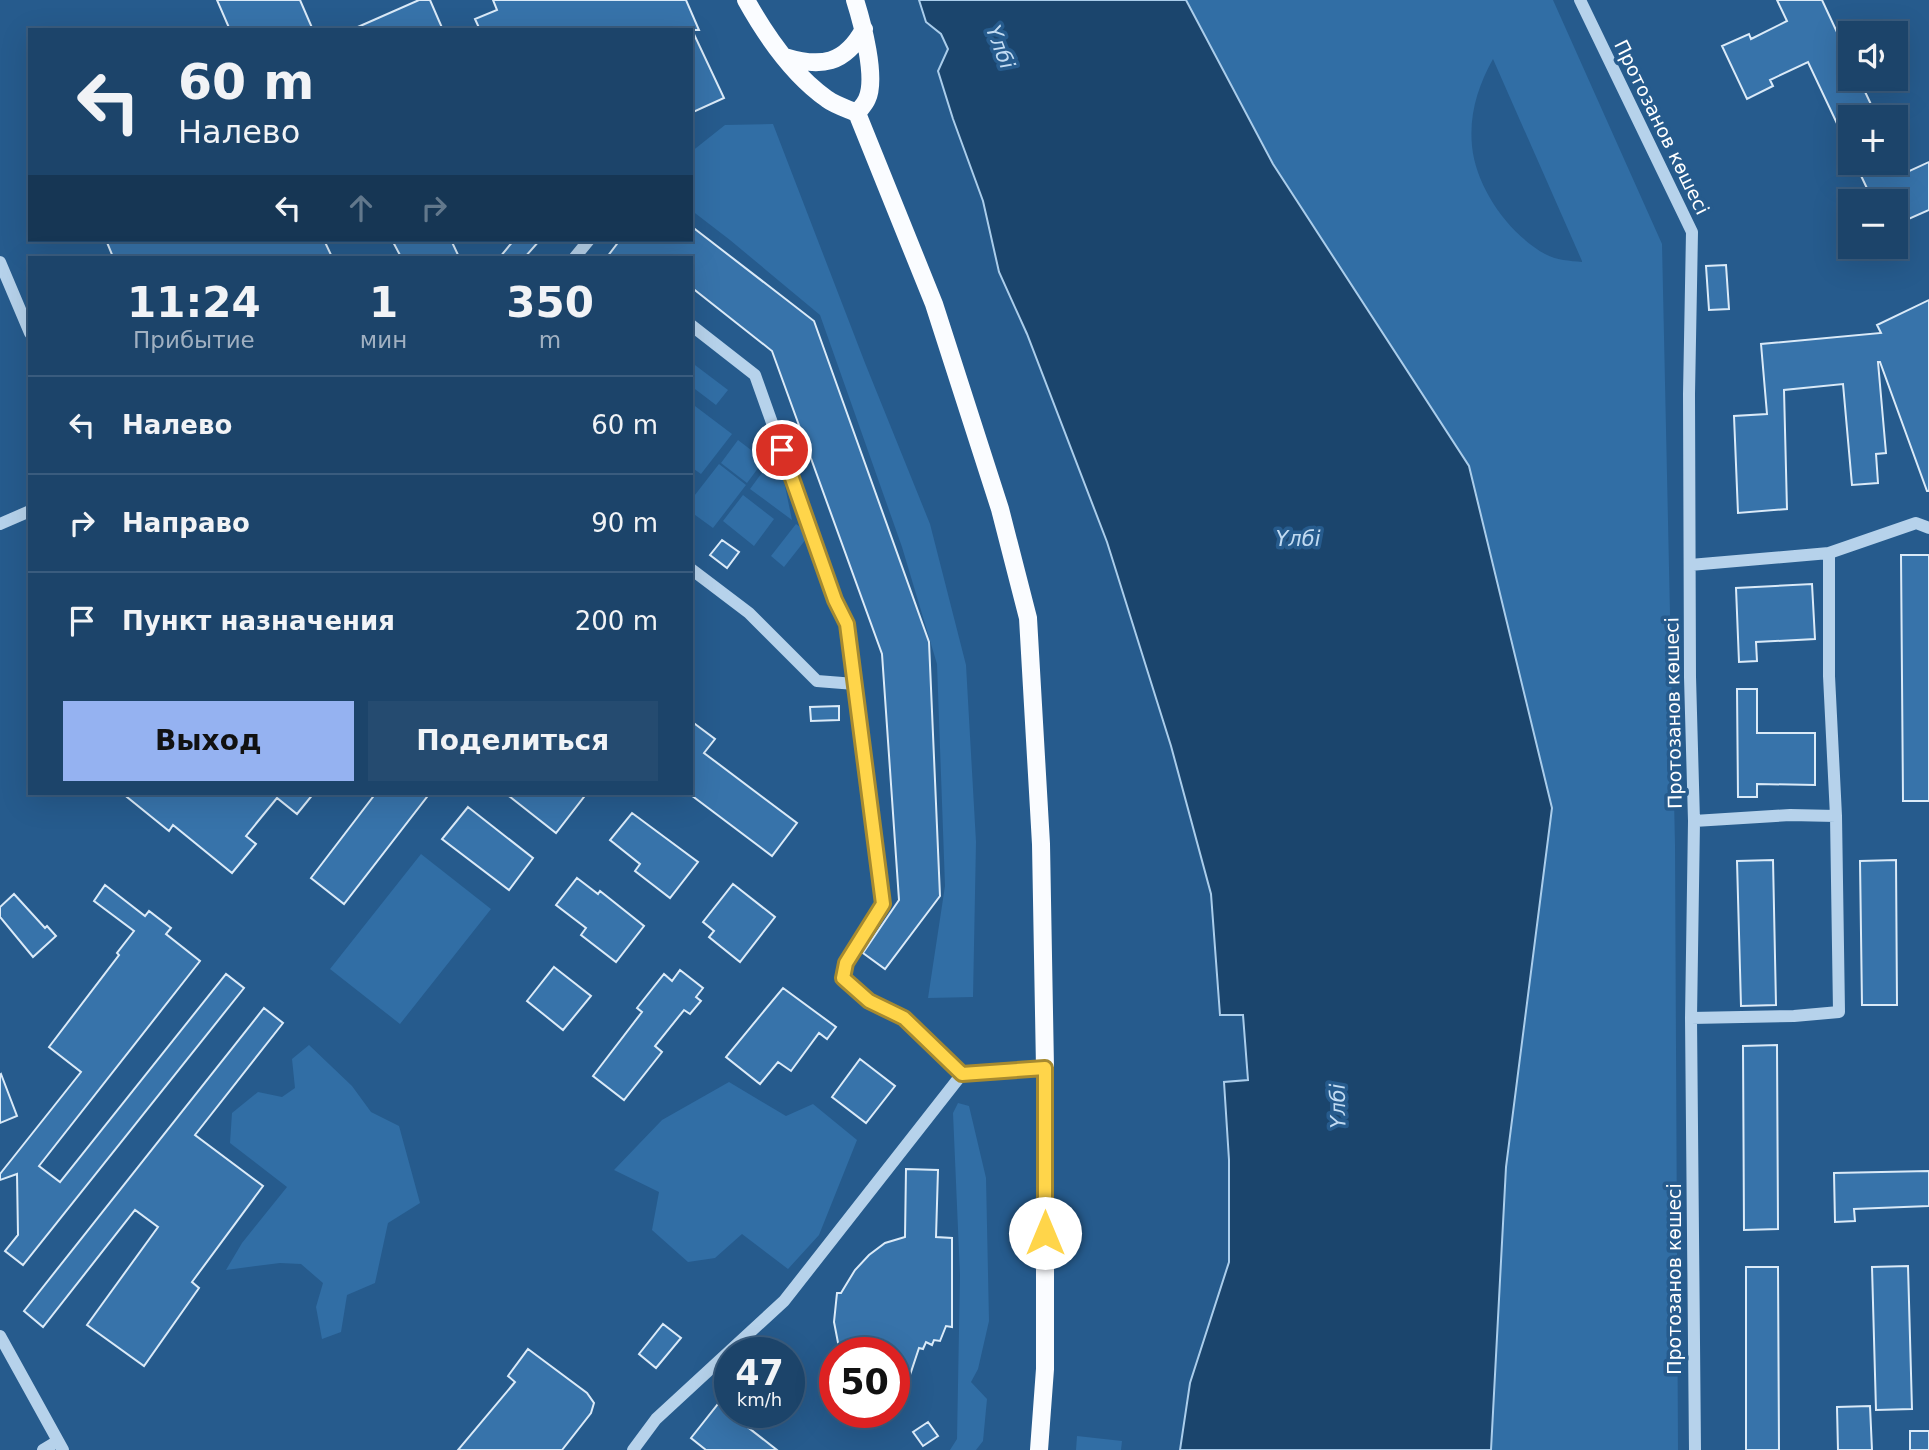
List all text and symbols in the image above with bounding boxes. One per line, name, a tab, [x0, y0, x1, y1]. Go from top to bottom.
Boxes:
map controls	[1838, 21, 1908, 259]
button: sound	[1838, 21, 1908, 91]
water label: Үлбі	[981, 22, 1019, 72]
street label: Протозанов көшесі	[1610, 36, 1714, 218]
text: 60 m	[178, 54, 314, 111]
icon: left	[63, 56, 154, 147]
button: +	[1838, 105, 1908, 175]
text: Налево	[178, 113, 300, 151]
icon: left	[269, 189, 307, 227]
icon: ahead	[342, 189, 380, 227]
icon: right	[415, 189, 453, 227]
button: −	[1838, 189, 1908, 259]
text: 11:24	[127, 278, 261, 327]
text: 1	[369, 278, 398, 327]
text: 350	[506, 278, 594, 327]
text: Прибытие	[133, 327, 255, 353]
text: мин	[360, 327, 407, 353]
text: m	[539, 327, 561, 353]
icon: left	[63, 406, 101, 444]
text: Налево	[122, 410, 232, 440]
text: 60 m	[591, 410, 658, 440]
pin	[752, 420, 812, 480]
icon: arrive	[763, 431, 801, 469]
icon: right	[63, 504, 101, 542]
text: Направо	[122, 508, 250, 538]
text: 90 m	[591, 508, 658, 538]
water label: Үлбі	[1275, 527, 1321, 551]
icon: arrive	[63, 602, 101, 640]
text: Пункт назначения	[122, 606, 395, 636]
text: 200 m	[575, 606, 658, 636]
street label: Протозанов көшесі	[1660, 617, 1686, 809]
button: Выход	[63, 701, 354, 781]
button: Поделиться	[368, 701, 658, 781]
water label: Үлбі	[1326, 1083, 1350, 1129]
street label: Протозанов көшесі	[1663, 1183, 1685, 1375]
position arrow	[1008, 1196, 1082, 1270]
speed limit sign: 50	[819, 1337, 910, 1428]
text: 47	[735, 1353, 784, 1393]
text: km/h	[737, 1389, 782, 1410]

